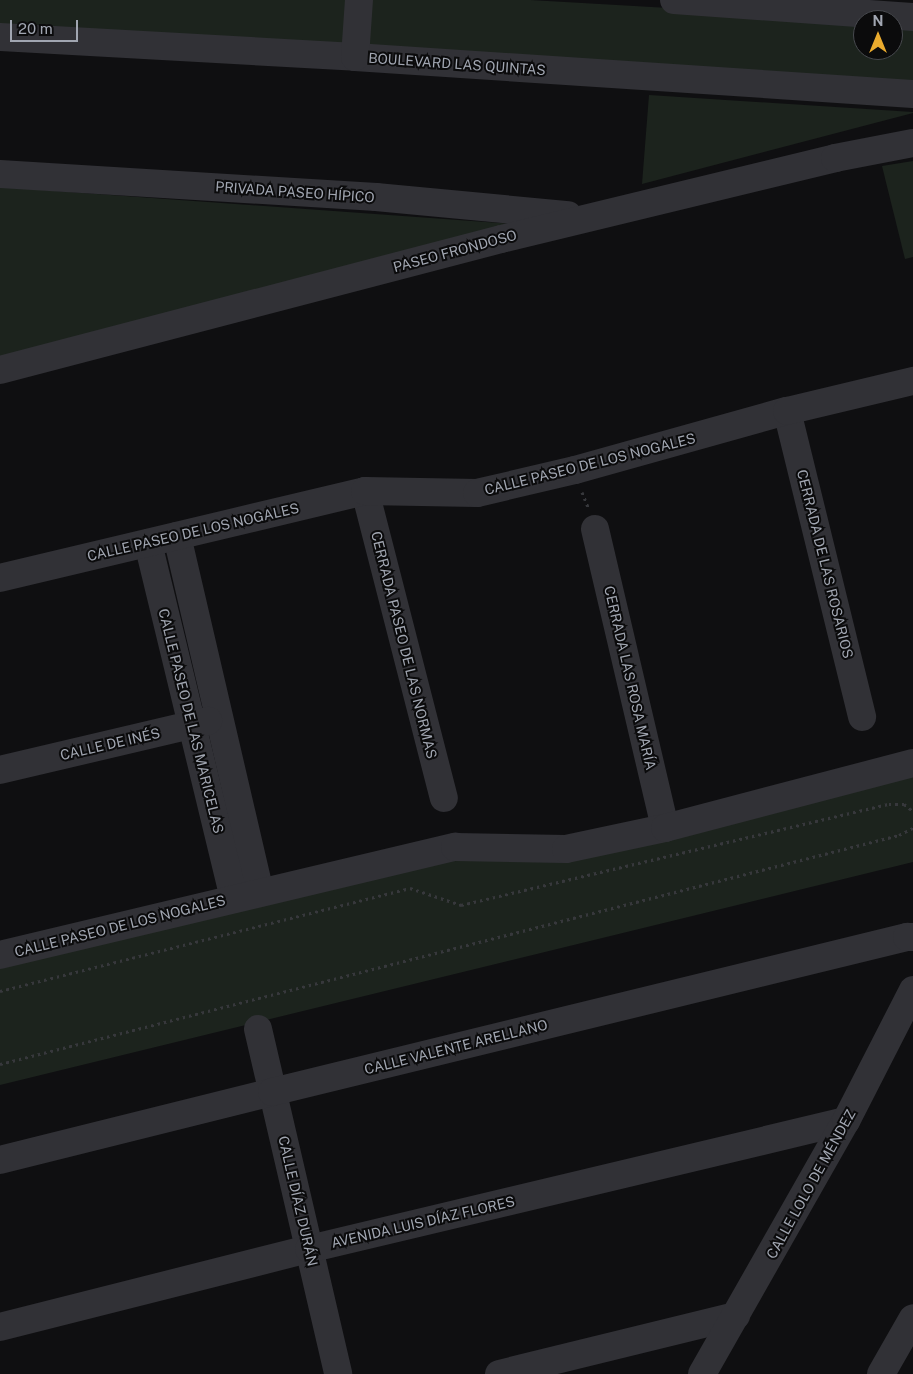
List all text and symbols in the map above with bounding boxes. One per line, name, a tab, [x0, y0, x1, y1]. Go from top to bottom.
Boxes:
scale bar	[12, 10, 80, 42]
north arrow	[853, 10, 903, 60]
text: N	[873, 13, 883, 29]
text: 20 m	[18, 20, 53, 37]
street label: BOULEVARD LAS QUINTAS	[368, 49, 546, 79]
street label: PRIVADA PASEO HÍPICO	[215, 178, 375, 206]
street label: PASEO FRONDOSO	[391, 226, 519, 276]
street label: CALLE PASEO DE LOS NOGALES	[483, 430, 697, 498]
street label: CERRADA DE LAS ROSARIOS	[793, 468, 857, 660]
street label: CALLE PASEO DE LOS NOGALES	[85, 499, 301, 565]
street label: CERRADA PASEO DE LAS NORMAS	[368, 529, 440, 761]
street label: CERRADA LAS ROSA MARÍA	[601, 584, 659, 772]
street label: CALLE PASEO DE LAS MARICELAS	[155, 607, 227, 835]
street label: CALLE DE INÉS	[58, 724, 162, 764]
street label: CALLE PASEO DE LOS NOGALES	[13, 892, 227, 960]
street label: CALLE VALENTE ARELLANO	[362, 1016, 550, 1078]
street label: CALLE LOLO DE MÉNDEZ	[763, 1106, 859, 1262]
street label: CALLE DÍAZ DURÁN	[275, 1134, 321, 1268]
street label: AVENIDA LUIS DÍAZ FLORES	[330, 1193, 516, 1251]

